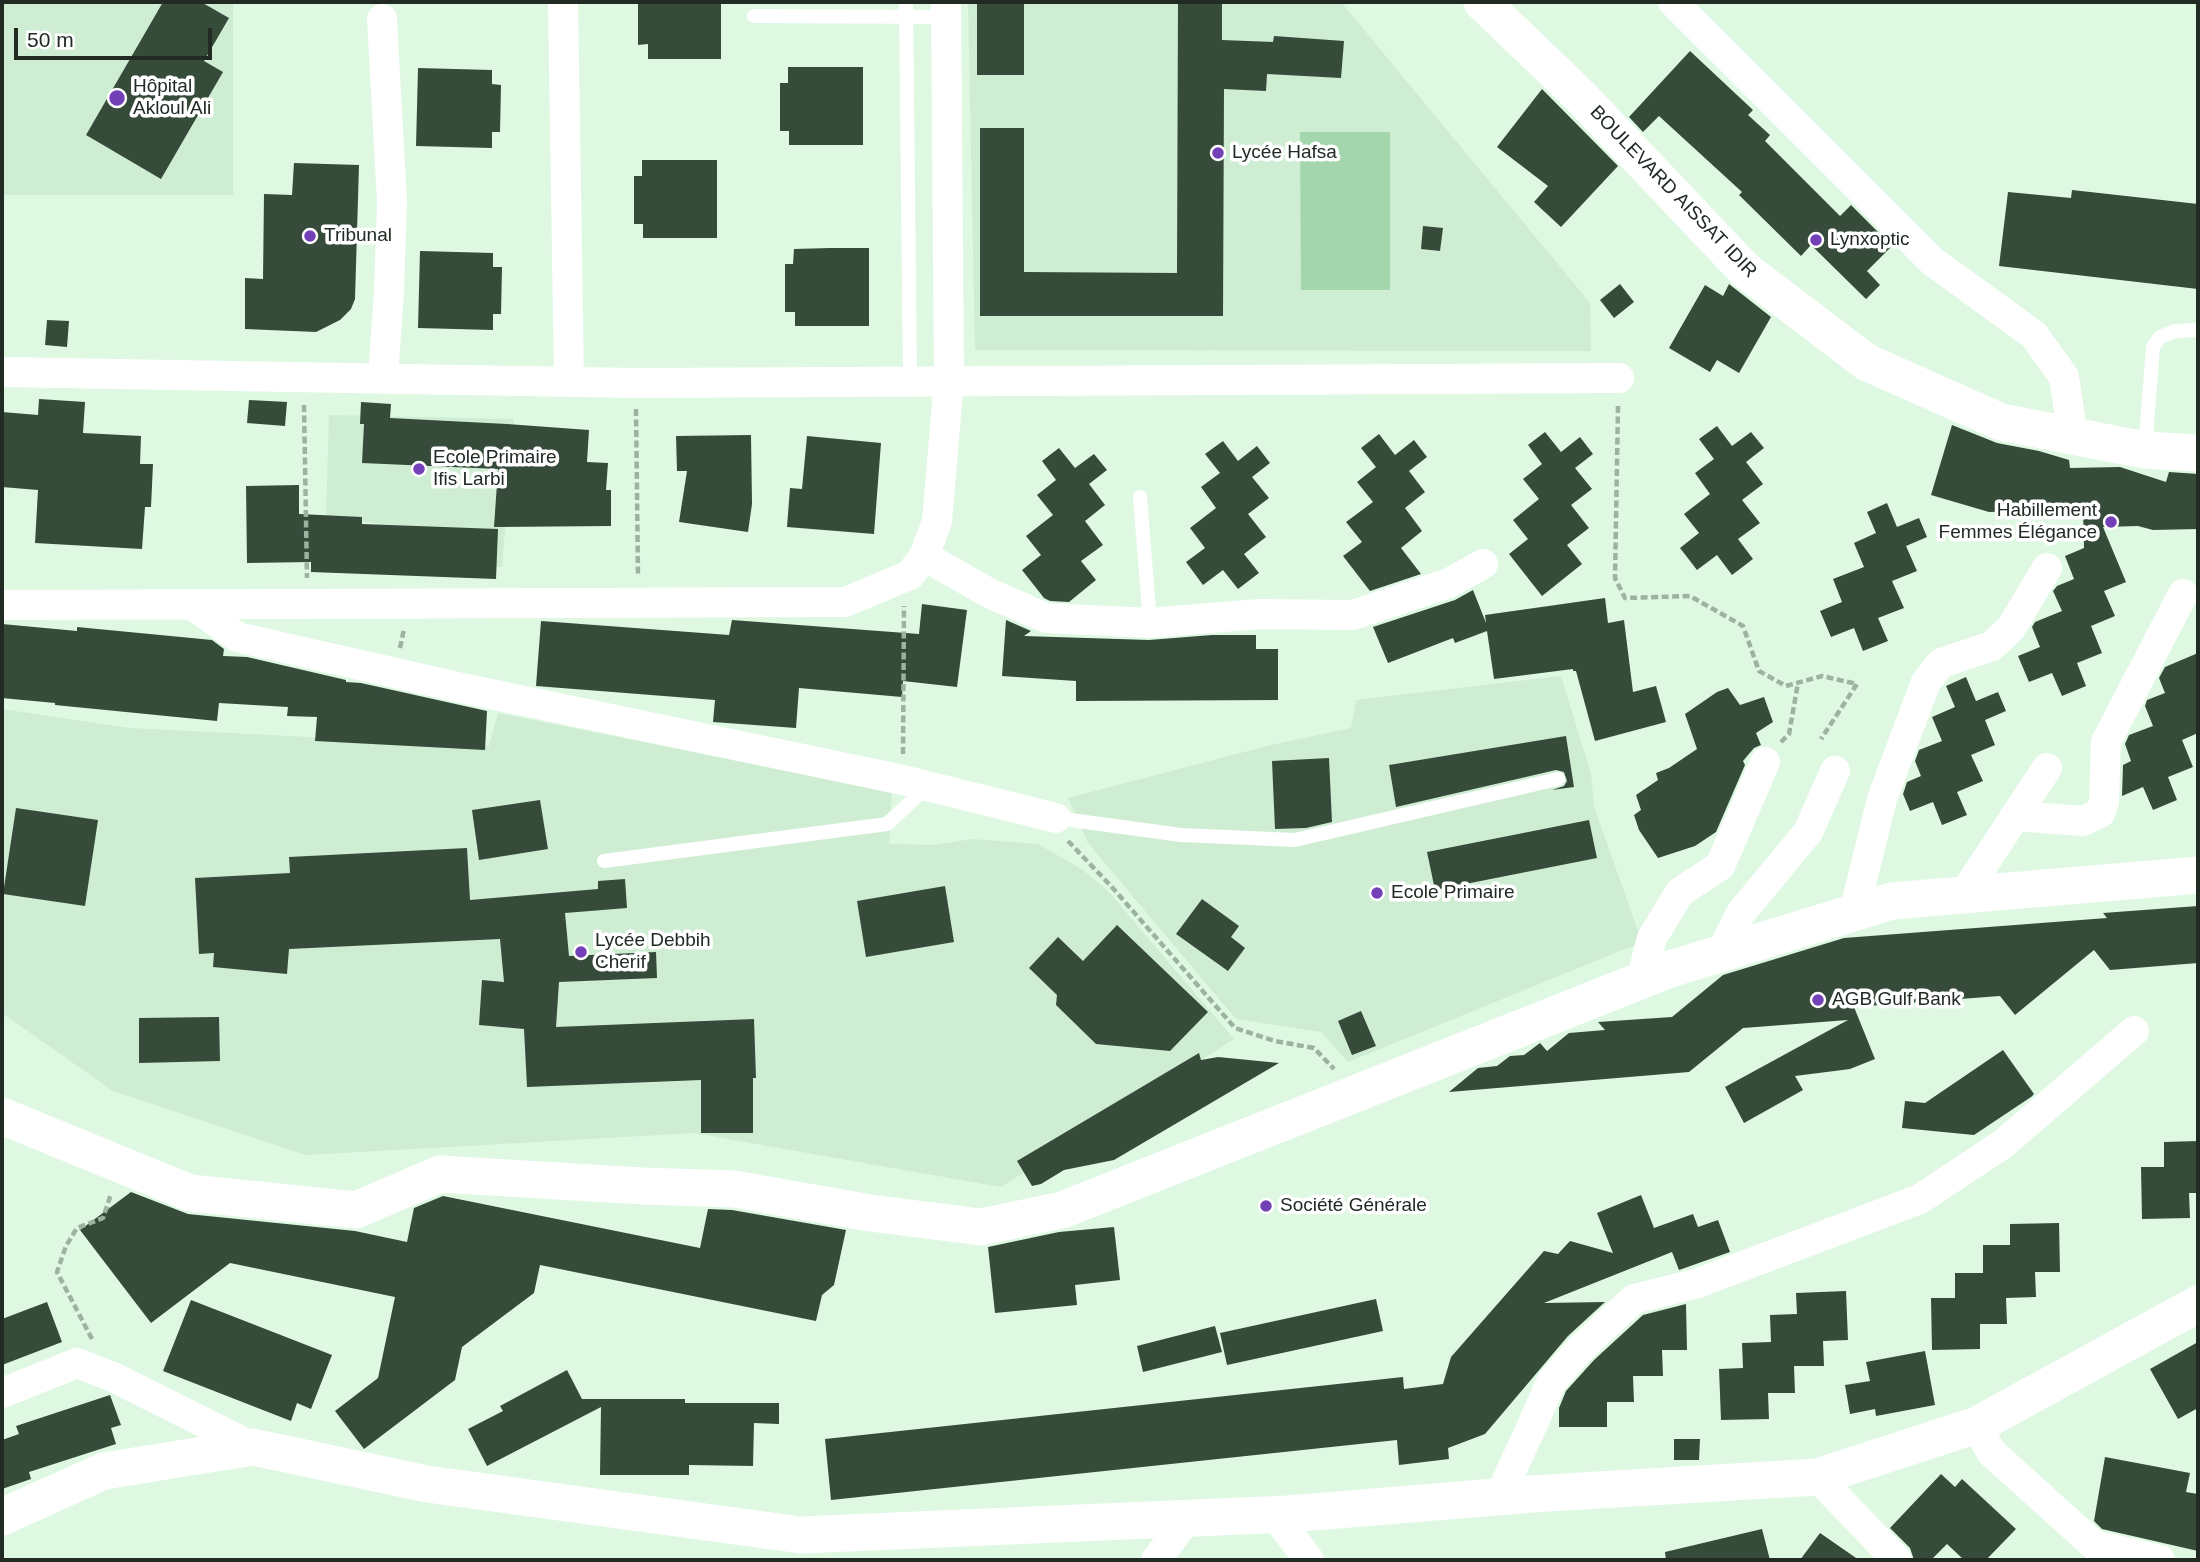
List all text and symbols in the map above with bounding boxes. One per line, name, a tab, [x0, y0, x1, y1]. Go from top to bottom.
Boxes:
scale bar	[18, 14, 215, 58]
text: 50 m	[27, 28, 74, 51]
place label: Hôpital Akloul Ali	[133, 76, 211, 120]
marker: Hôpital Akloul Ali	[107, 88, 127, 108]
street label: BOULEVARD AISSAT IDIR	[1585, 101, 1761, 283]
place label: Lycée Hafsa	[1232, 142, 1337, 164]
marker: Lycée Hafsa	[1210, 145, 1226, 161]
place label: Tribunal	[324, 225, 392, 247]
marker: Tribunal	[302, 228, 318, 244]
place label: Lynxoptic	[1830, 229, 1910, 251]
marker: Lynxoptic	[1808, 232, 1824, 248]
place label: Ecole Primaire Ifis Larbi	[433, 447, 557, 491]
marker: Ecole Primaire Ifis Larbi	[411, 461, 427, 477]
place label: Habillement Femmes Élégance	[1939, 500, 2097, 544]
marker: Habillement Femmes Élégance	[2103, 514, 2119, 530]
place label: Ecole Primaire	[1391, 882, 1515, 904]
marker: Ecole Primaire	[1369, 885, 1385, 901]
place label: Lycée Debbih Cherif	[595, 930, 710, 974]
marker: Lycée Debbih Cherif	[573, 944, 589, 960]
place label: AGB Gulf Bank	[1832, 989, 1961, 1011]
marker: AGB Gulf Bank	[1810, 992, 1826, 1008]
place label: Société Générale	[1280, 1195, 1427, 1217]
marker: Société Générale	[1258, 1198, 1274, 1214]

